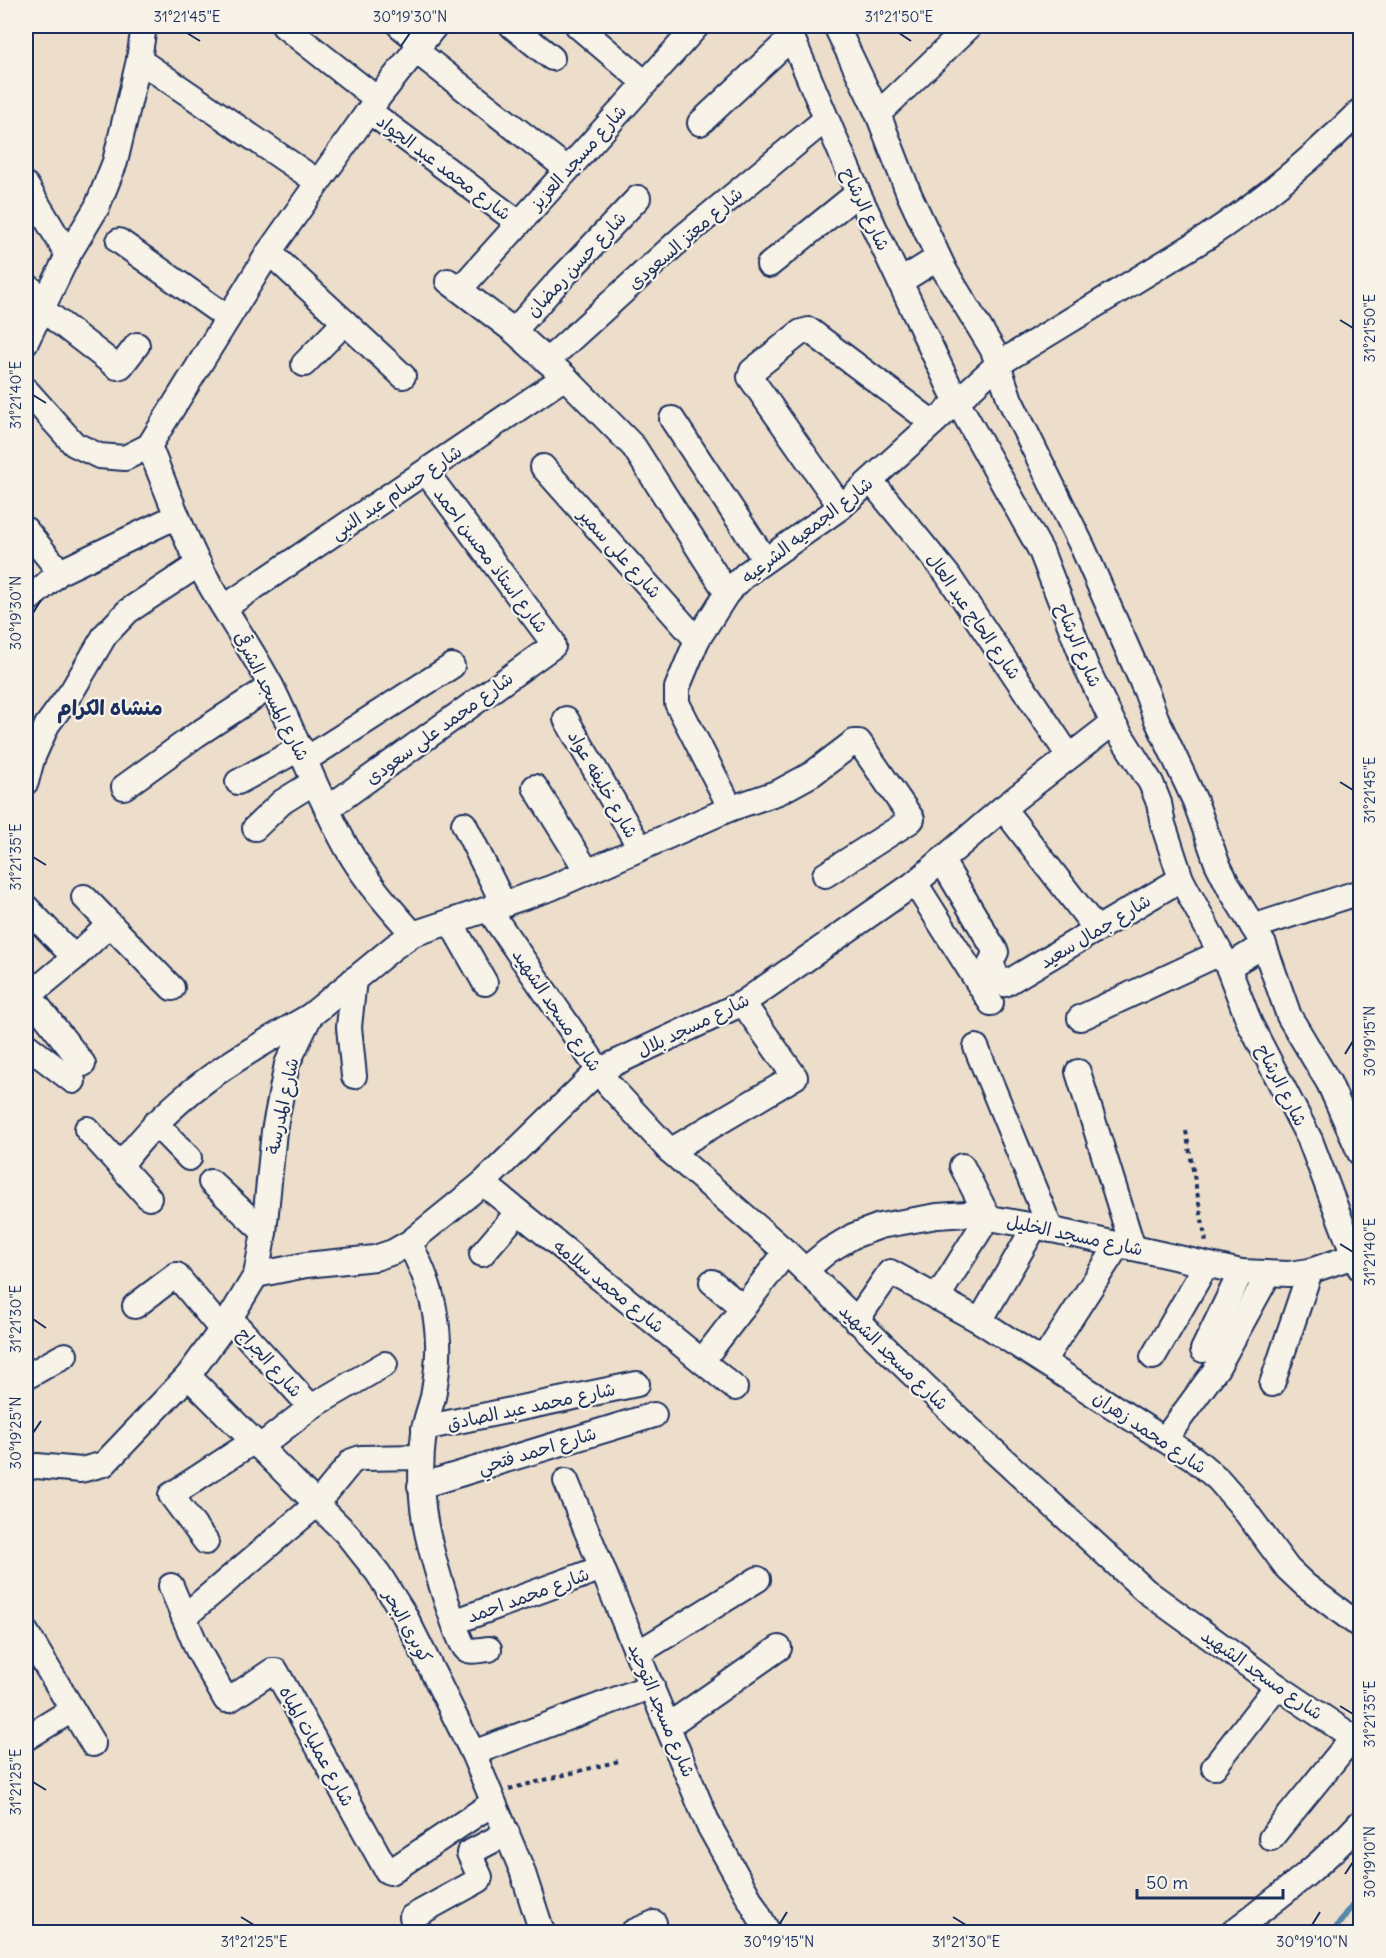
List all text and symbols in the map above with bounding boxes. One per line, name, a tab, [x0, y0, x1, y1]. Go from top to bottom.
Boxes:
text: 31°21'45"E	[153, 7, 221, 26]
text: 30°19'30"N	[373, 7, 447, 26]
text: 31°21'50"E	[865, 7, 934, 26]
street label: شارع مسجد العزيز	[523, 99, 632, 217]
street label: شارع محمد عبد الجواد	[372, 109, 516, 226]
street label: شارع الرشاح	[836, 164, 895, 255]
street label: شارع معتز السعودى	[623, 182, 748, 295]
street label: شارع حسن رمضان	[521, 206, 632, 322]
text: 31°21'50"E	[1360, 293, 1379, 362]
text: 31°21'40"E	[6, 361, 25, 429]
street label: شارع حسام عبد النبى	[326, 440, 468, 547]
street label: شارع الجمعيه الشرعيه	[737, 472, 878, 589]
street label: شارع استاذ محسن احمد	[428, 483, 553, 638]
street label: شارع على سمير	[571, 502, 667, 604]
street label: شارع الحاج عبد العال	[921, 548, 1026, 684]
text: 30°19'30"N	[6, 576, 25, 650]
street label: شارع الرشاح	[1050, 599, 1107, 691]
street label: شارع المسجد الشرقى	[229, 627, 315, 765]
street label: شارع محمد على سعودى	[361, 667, 518, 790]
district label: منشاه الكرام	[57, 694, 163, 724]
street label: شارع خليفه عواد	[562, 726, 643, 843]
text: 31°21'45"E	[1360, 756, 1379, 824]
text: 31°21'35"E	[6, 823, 25, 891]
street label: شارع جمال سعيد	[1035, 889, 1155, 974]
street label: شارع مسجد الشهيد	[506, 944, 607, 1077]
street label: شارع مسجد بلال	[633, 988, 753, 1063]
text: 30°19'15"N	[1360, 1006, 1379, 1076]
street label: شارع الرشاح	[1251, 1040, 1312, 1130]
street label: شارع المدرسة	[261, 1056, 304, 1157]
street label: شارع مسجد الخليل	[1005, 1209, 1145, 1262]
text: 31°21'40"E	[1360, 1218, 1379, 1286]
street label: شارع محمد سلامه	[548, 1234, 669, 1339]
text: 31°21'30"E	[6, 1284, 25, 1353]
street label: شارع مسجد الشهيد	[834, 1299, 954, 1416]
street label: شارع الجراج	[232, 1322, 308, 1403]
street label: شارع محمد عبد الصادق	[445, 1377, 617, 1436]
street label: شارع محمد زهران	[1088, 1386, 1211, 1479]
text: 30°19'25"N	[6, 1396, 25, 1470]
street label: شارع احمد فتحي	[475, 1421, 600, 1484]
street label: شارع محمد احمد	[464, 1562, 593, 1629]
street label: كوبرى البحر	[377, 1584, 438, 1667]
street label: شارع مسجد الشهيد	[1196, 1623, 1327, 1725]
street label: شارع مسجد التوحيد	[622, 1640, 701, 1781]
text: 31°21'35"E	[1360, 1680, 1379, 1748]
street label: شارع عمليات المياه	[274, 1682, 360, 1811]
text: 31°21'25"E	[6, 1748, 25, 1816]
text: 30°19'10"N	[1360, 1826, 1379, 1898]
scale bar	[1137, 1862, 1282, 1900]
text: 50 m	[1146, 1871, 1188, 1894]
text: 31°21'25"E	[220, 1932, 288, 1951]
text: 30°19'15"N	[744, 1932, 814, 1951]
text: 31°21'30"E	[932, 1932, 1001, 1951]
text: 30°19'10"N	[1276, 1932, 1348, 1951]

